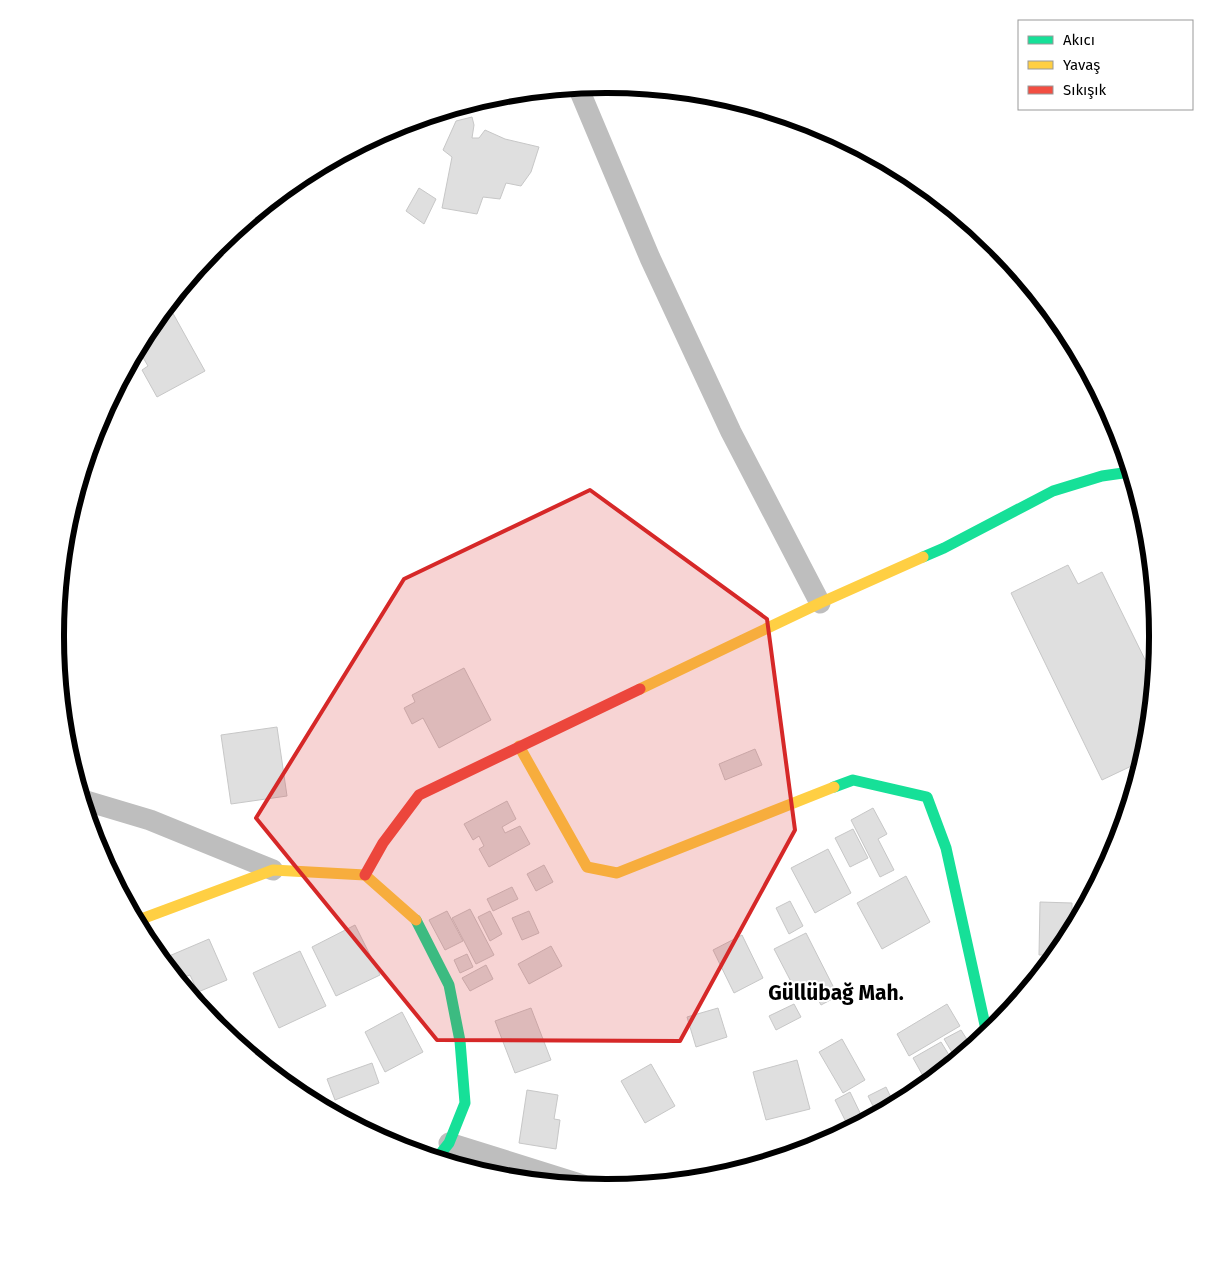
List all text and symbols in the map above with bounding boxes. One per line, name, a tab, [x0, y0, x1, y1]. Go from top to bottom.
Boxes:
legend	[1018, 20, 1193, 110]
text: Akıcı	[1063, 31, 1095, 49]
text: Yavaş	[1063, 56, 1100, 74]
text: Sıkışık	[1063, 81, 1107, 99]
district label: Güllübağ Mah.	[768, 980, 904, 1006]

